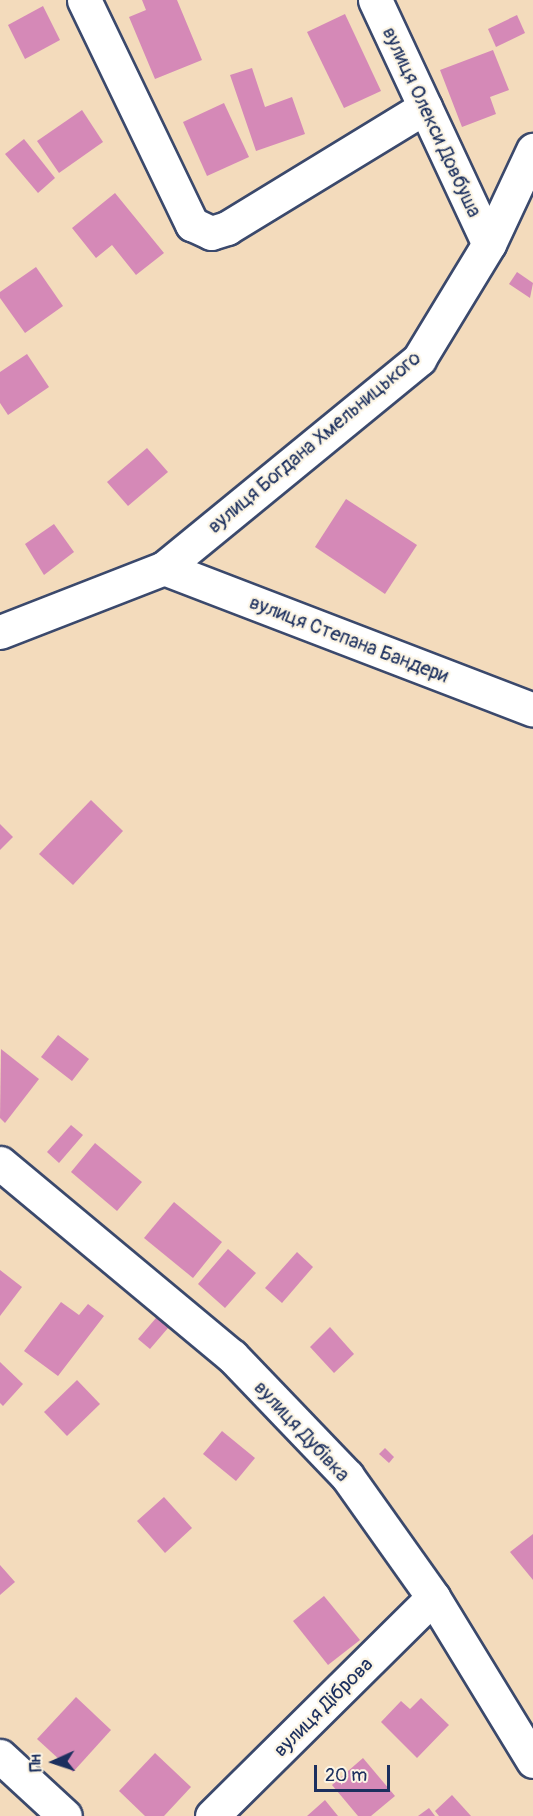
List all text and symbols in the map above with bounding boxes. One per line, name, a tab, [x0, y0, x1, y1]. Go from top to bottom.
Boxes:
street label: вулиця Олекси Довбуша	[377, 23, 487, 221]
street label: вулиця Богдана Хмельницького	[203, 346, 425, 538]
street label: вулиця Степана Бандери	[246, 590, 452, 688]
street label: вулиця Дубівка	[249, 1376, 355, 1486]
street label: вулиця Діброва	[268, 1652, 378, 1762]
north arrow	[24, 1732, 84, 1792]
scale bar	[317, 1753, 394, 1791]
text: Пн	[26, 1754, 46, 1772]
text: 20 m	[325, 1764, 367, 1787]

